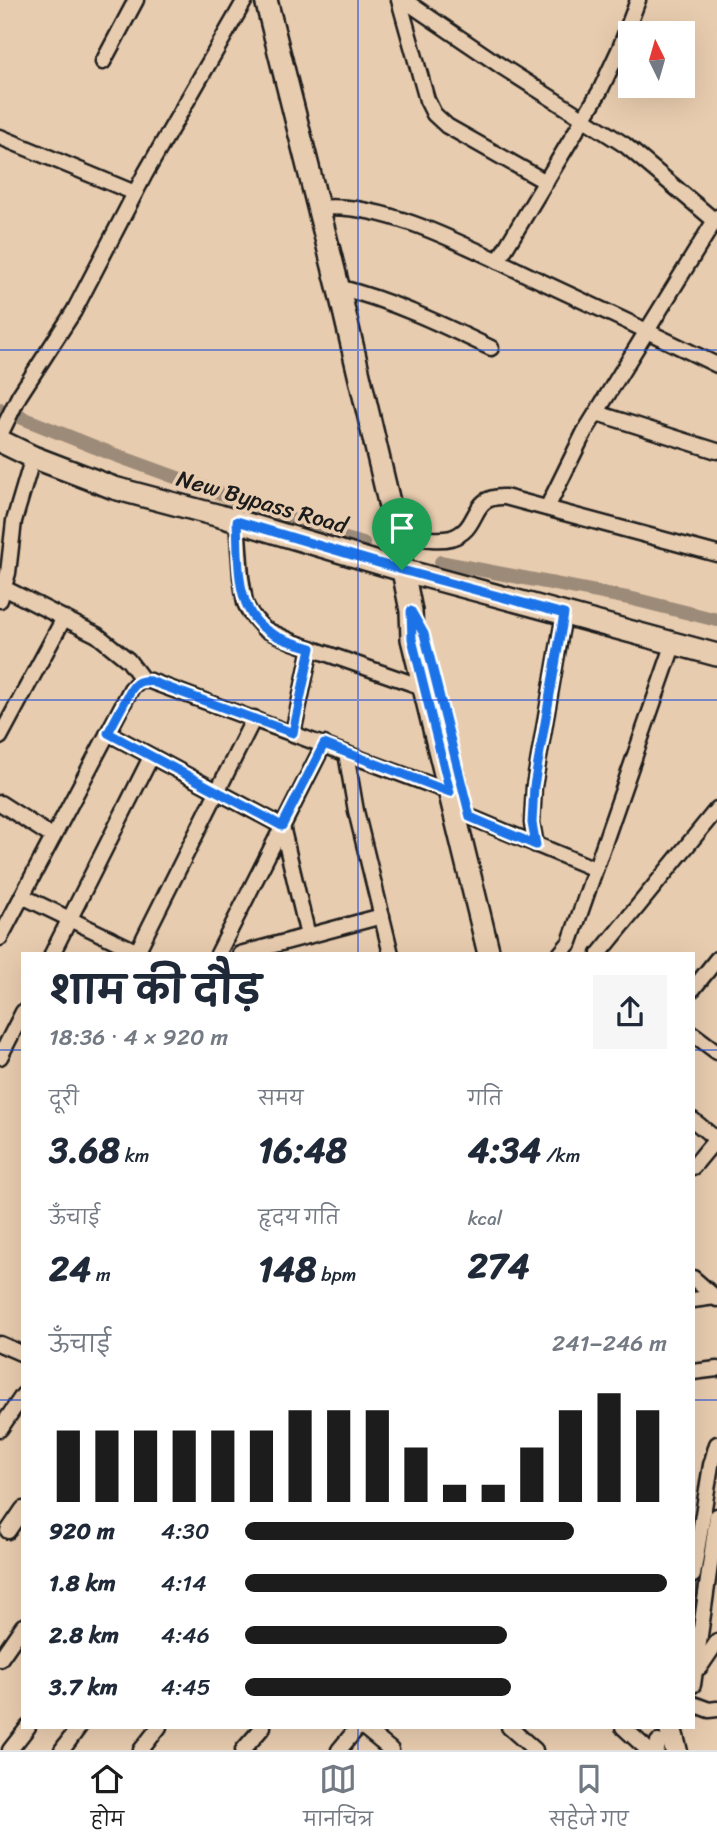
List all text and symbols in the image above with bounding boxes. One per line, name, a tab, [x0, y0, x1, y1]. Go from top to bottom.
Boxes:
north arrow	[618, 21, 695, 98]
map controls	[618, 21, 695, 98]
street label: New Bypass Road	[172, 458, 354, 546]
pin	[372, 498, 432, 570]
icon: arrive	[383, 509, 421, 547]
text: शाम की दौड़	[49, 957, 261, 1024]
button: share	[593, 975, 667, 1049]
text: 18:36 · 4 × 920 m	[49, 1017, 228, 1058]
text: दूरी	[49, 1082, 79, 1115]
text: समय	[258, 1082, 304, 1115]
text: गति	[468, 1082, 502, 1115]
text: 3.68	[49, 1119, 120, 1181]
text: 16:48	[258, 1119, 347, 1181]
text: 4:34	[468, 1119, 541, 1181]
text: km	[120, 1139, 149, 1172]
text: /km	[541, 1139, 580, 1172]
text: ऊँचाई	[49, 1201, 100, 1234]
text: हृदय गति	[258, 1201, 339, 1234]
text: kcal	[468, 1202, 502, 1235]
text: 274	[468, 1235, 530, 1297]
text: 24	[49, 1238, 91, 1300]
text: 148	[258, 1238, 316, 1300]
text: m	[91, 1258, 111, 1291]
text: bpm	[316, 1258, 356, 1291]
text: 241–246 m	[552, 1323, 667, 1364]
text: ऊँचाई	[49, 1324, 111, 1365]
text: 920 m	[49, 1511, 115, 1552]
text: 4:30	[161, 1511, 209, 1552]
text: 1.8 km	[49, 1563, 116, 1604]
text: 4:14	[161, 1563, 207, 1604]
text: 2.8 km	[49, 1615, 119, 1656]
text: 4:46	[161, 1615, 210, 1656]
text: 3.7 km	[49, 1667, 118, 1708]
text: 4:45	[161, 1667, 211, 1708]
tab: होम	[88, 1760, 126, 1840]
tab: मानचित्र	[303, 1760, 373, 1840]
tab: सहेजे गए	[550, 1760, 629, 1840]

